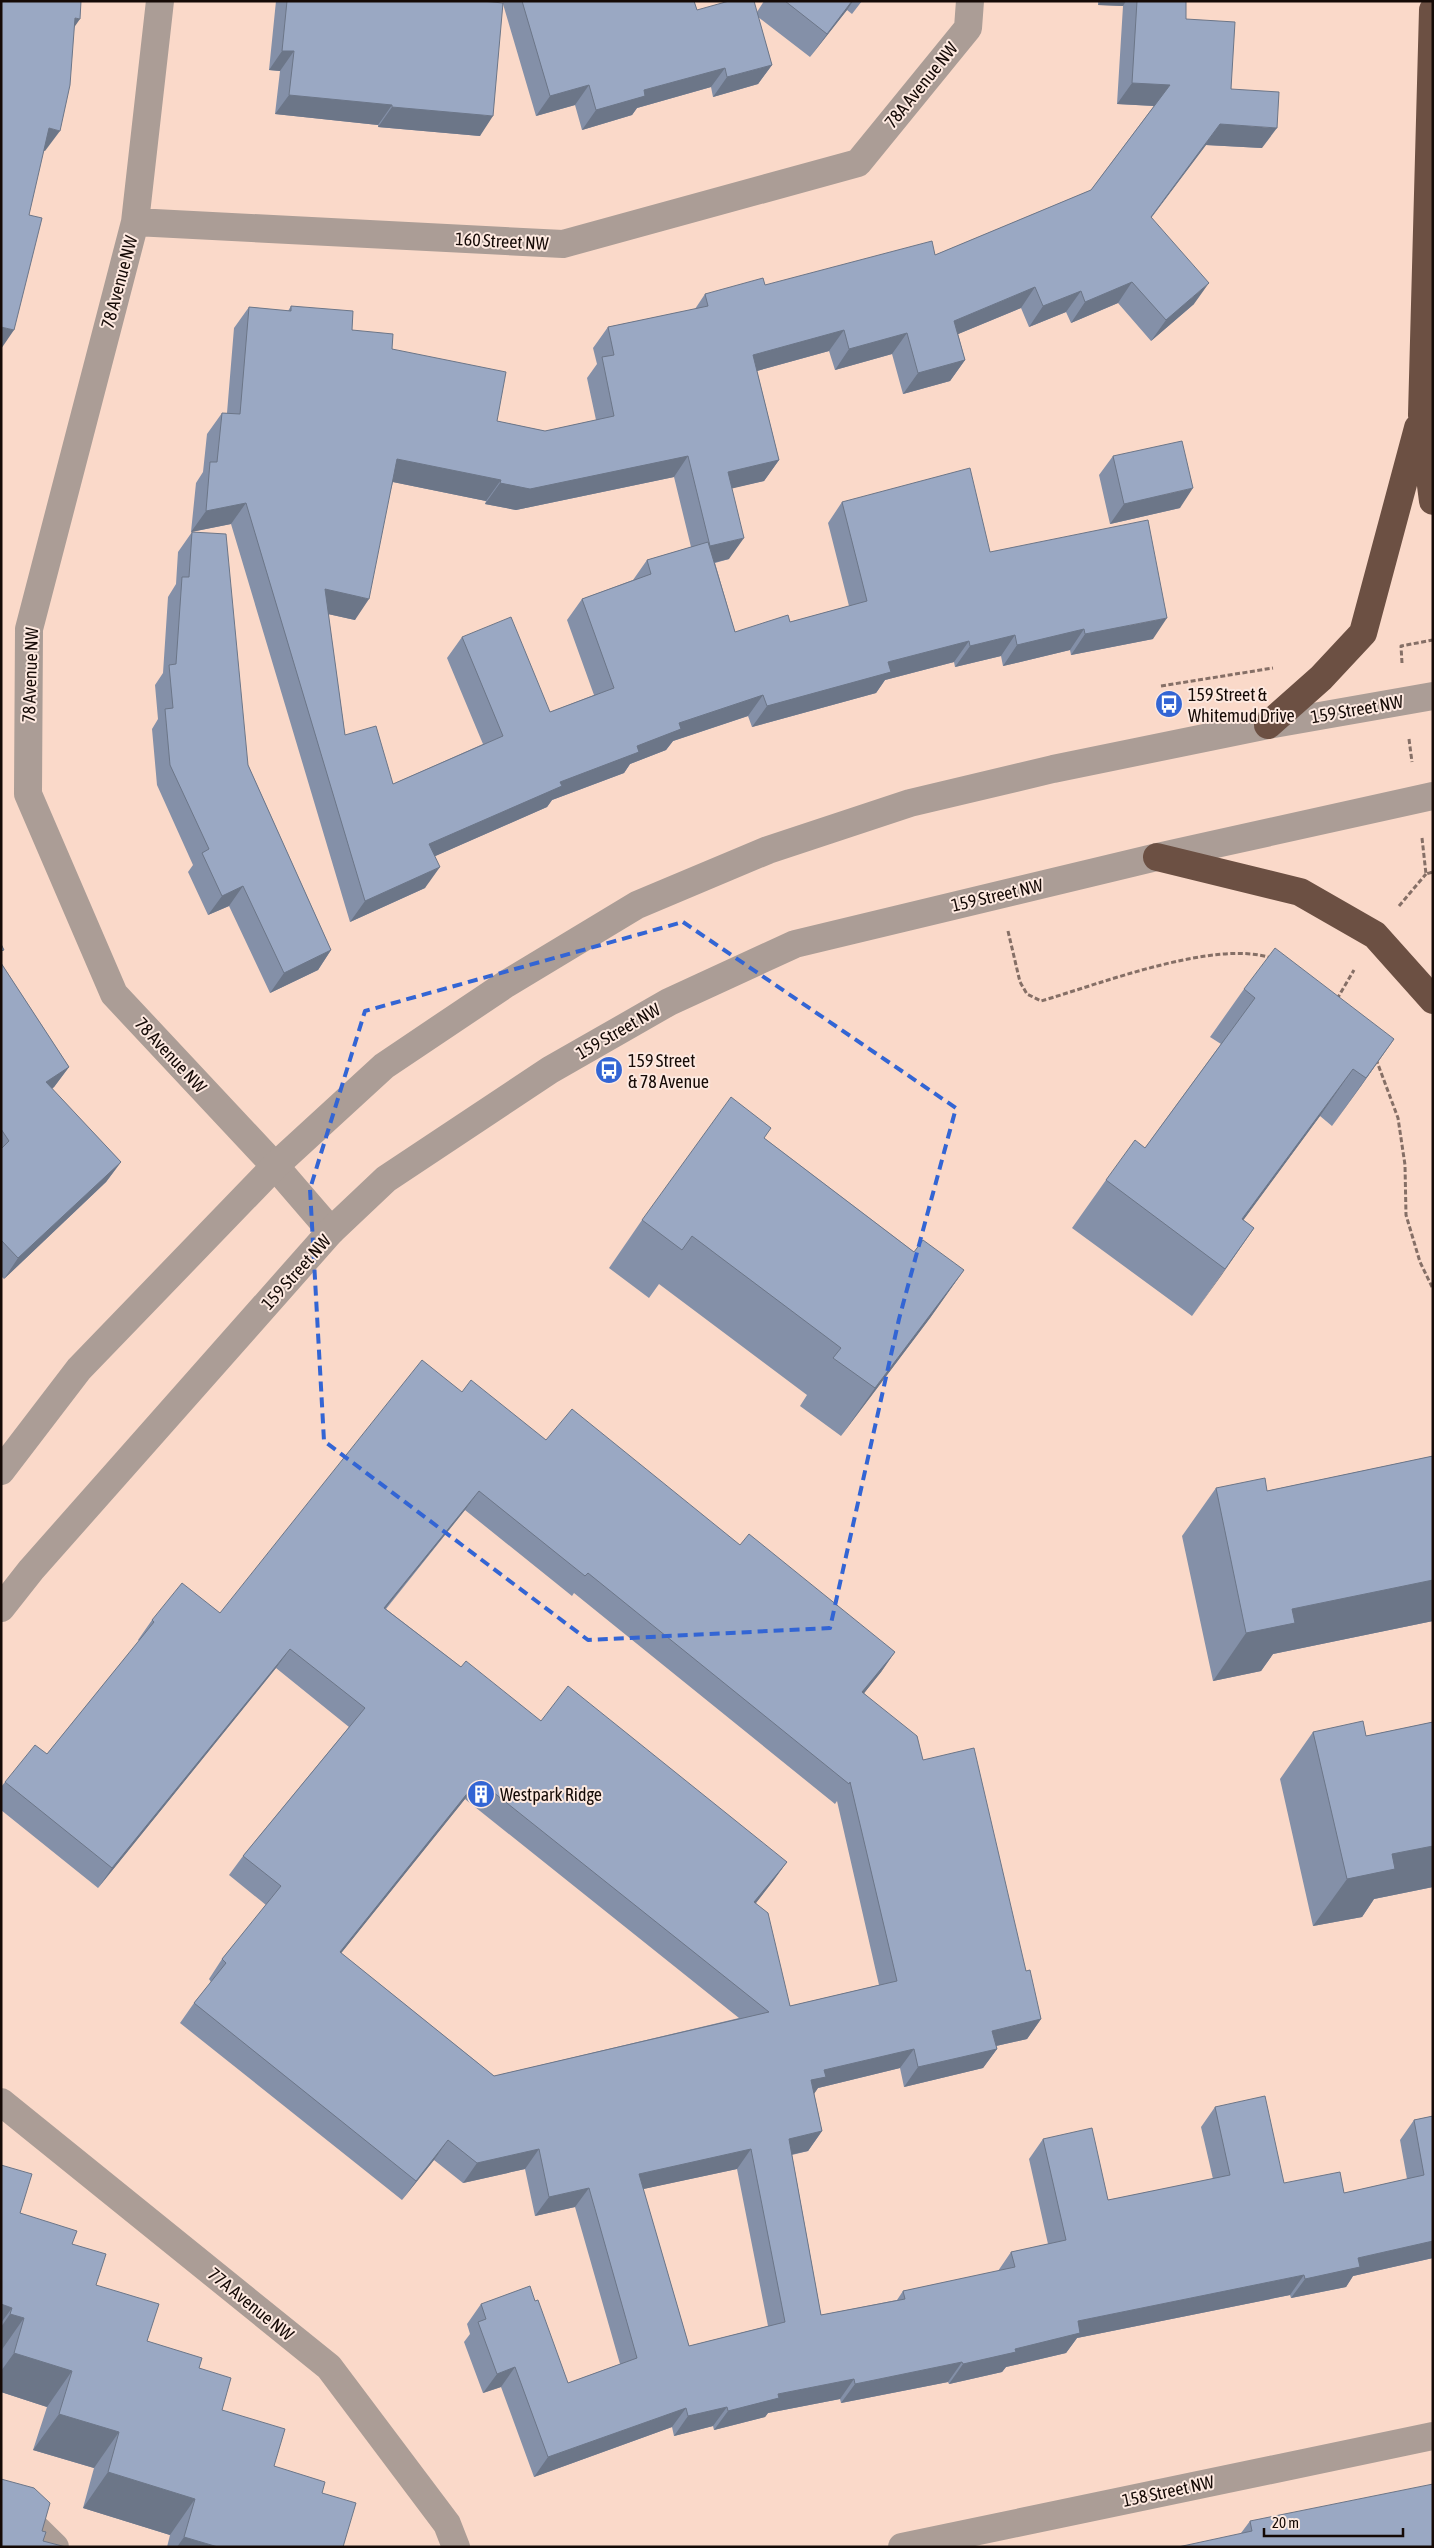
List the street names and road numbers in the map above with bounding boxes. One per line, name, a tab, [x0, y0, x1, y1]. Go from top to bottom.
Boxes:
street label: 78A Avenue NW	[880, 38, 962, 132]
street label: 160 Street NW	[455, 228, 549, 254]
street label: 78 Avenue NW	[97, 233, 141, 331]
street label: 78 Avenue NW	[18, 627, 42, 723]
street label: 159 Street NW	[1309, 691, 1405, 727]
street label: 159 Street NW	[949, 874, 1045, 916]
street label: 159 Street NW	[572, 999, 664, 1063]
street label: 78 Avenue NW	[131, 1013, 211, 1097]
street label: 159 Street NW	[257, 1230, 335, 1314]
street label: 77A Avenue NW	[204, 2263, 298, 2345]
street label: 158 Street NW	[1120, 2471, 1216, 2511]

